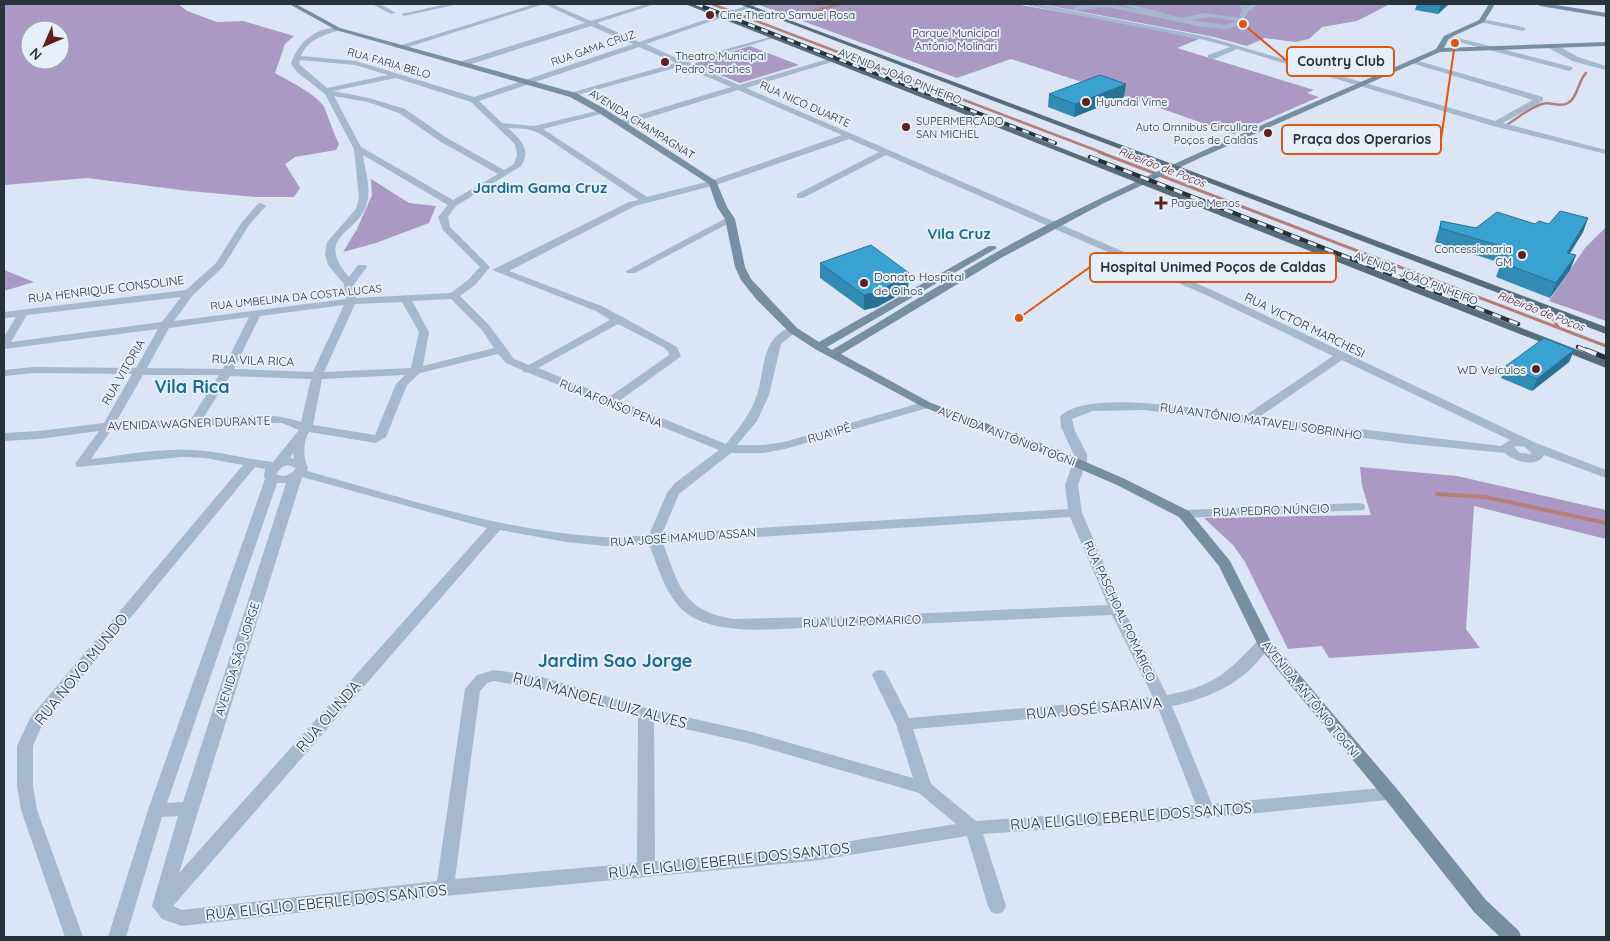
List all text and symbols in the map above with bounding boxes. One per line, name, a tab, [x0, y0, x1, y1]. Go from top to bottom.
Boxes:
place label: Cine Theatro Samuel Rosa	[720, 8, 855, 22]
marker: Cine Theatro Samuel Rosa	[704, 9, 716, 21]
north arrow	[20, 20, 70, 70]
park label: Parque Municipal Antônio Molinari	[912, 26, 1000, 53]
street label: RUA GAMA CRUZ	[549, 27, 637, 69]
text: N	[26, 44, 46, 64]
street label: RUA FARIA BELO	[346, 44, 432, 82]
street label: AVENIDA JOÃO PINHEIRO	[836, 45, 964, 107]
callout: Country Club	[1287, 47, 1394, 76]
place label: Theatro Municipal Pedro Sanches	[675, 49, 766, 76]
text: Country Club	[1297, 52, 1385, 70]
marker: Theatro Municipal Pedro Sanches	[659, 56, 671, 68]
street label: RUA NICO DUARTE	[758, 78, 852, 130]
street label: AVENIDA CHAMPAGNAT	[587, 86, 698, 162]
place label: Hyundai Vime	[1096, 95, 1167, 109]
marker: Hyundai Vime	[1080, 96, 1092, 108]
place label: SUPERMERCADO SAN MICHEL	[916, 114, 1003, 141]
place label: Auto Omnibus Circullare Poços de Caldas	[1136, 120, 1258, 147]
marker: SUPERMERCADO SAN MICHEL	[900, 121, 912, 133]
callout: Praça dos Operarios	[1282, 125, 1441, 154]
marker: Auto Omnibus Circullare Poços de Caldas	[1262, 127, 1274, 139]
text: Praça dos Operarios	[1293, 130, 1432, 148]
water label: Ribeirão de Poços	[1117, 144, 1208, 190]
district label: Jardim Gama Cruz	[473, 178, 607, 197]
place label: Pague Menos	[1171, 196, 1240, 210]
marker: Pague Menos	[1155, 197, 1167, 209]
district label: Vila Cruz	[927, 224, 991, 243]
place label: Concessionaria GM	[1434, 242, 1512, 269]
street label: AVENIDA JOÃO PINHEIRO	[1352, 248, 1480, 308]
marker: Concessionaria GM	[1516, 249, 1528, 261]
callout: Hospital Unimed Poços de Caldas	[1090, 253, 1336, 282]
text: Hospital Unimed Poços de Caldas	[1100, 258, 1326, 276]
place label: Donato Hospital de Olhos	[874, 269, 964, 298]
street label: RUA HENRIQUE CONSOLINE	[27, 272, 185, 306]
marker: Donato Hospital de Olhos	[858, 277, 870, 289]
street label: RUA UMBELINA DA COSTA LUCAS	[210, 281, 382, 313]
water label: Ribeirão de Poços	[1496, 288, 1587, 334]
street label: RUA VICTOR MARCHESI	[1242, 289, 1368, 361]
street label: RUA VITORIA	[98, 336, 148, 408]
street label: RUA VILA RICA	[212, 351, 295, 369]
place label: WD Veículos	[1457, 362, 1526, 377]
marker: WD Veículos	[1530, 363, 1542, 375]
district label: Vila Rica	[155, 375, 229, 398]
street label: RUA AFONSO PENA	[557, 376, 665, 431]
street label: RUA ANTÔNIO MATAVELI SOBRINHO	[1159, 399, 1363, 443]
street label: AVENIDA ANTÔNIO TOGNI	[936, 403, 1078, 469]
street label: AVENIDA WAGNER DURANTE	[107, 413, 271, 433]
street label: RUA IPÊ	[806, 420, 853, 446]
street label: RUA PEDRO NÚNCIO	[1213, 500, 1329, 520]
street label: RUA JOSÉ MAMUD ASSAN	[610, 524, 756, 550]
street label: RUA PASCHOAL POMARICO	[1081, 538, 1159, 684]
street label: AVENIDA SÃO JORGE	[211, 600, 263, 718]
street label: RUA NOVO MUNDO	[30, 609, 132, 729]
street label: RUA LUIZ POMARICO	[803, 611, 921, 631]
street label: AVENIDA ANTÔNIO TOGNI	[1259, 637, 1363, 761]
district label: Jardim Sao Jorge	[538, 649, 692, 672]
street label: RUA MANOEL LUIZ ALVES	[511, 668, 689, 732]
street label: RUA OLINDA	[292, 676, 365, 756]
street label: RUA JOSÉ SARAIVA	[1025, 693, 1163, 723]
street label: RUA ELIGLIO EBERLE DOS SANTOS	[1009, 798, 1253, 834]
street label: RUA ELIGLIO EBERLE DOS SANTOS	[608, 838, 850, 882]
street label: RUA ELIGLIO EBERLE DOS SANTOS	[205, 880, 447, 924]

